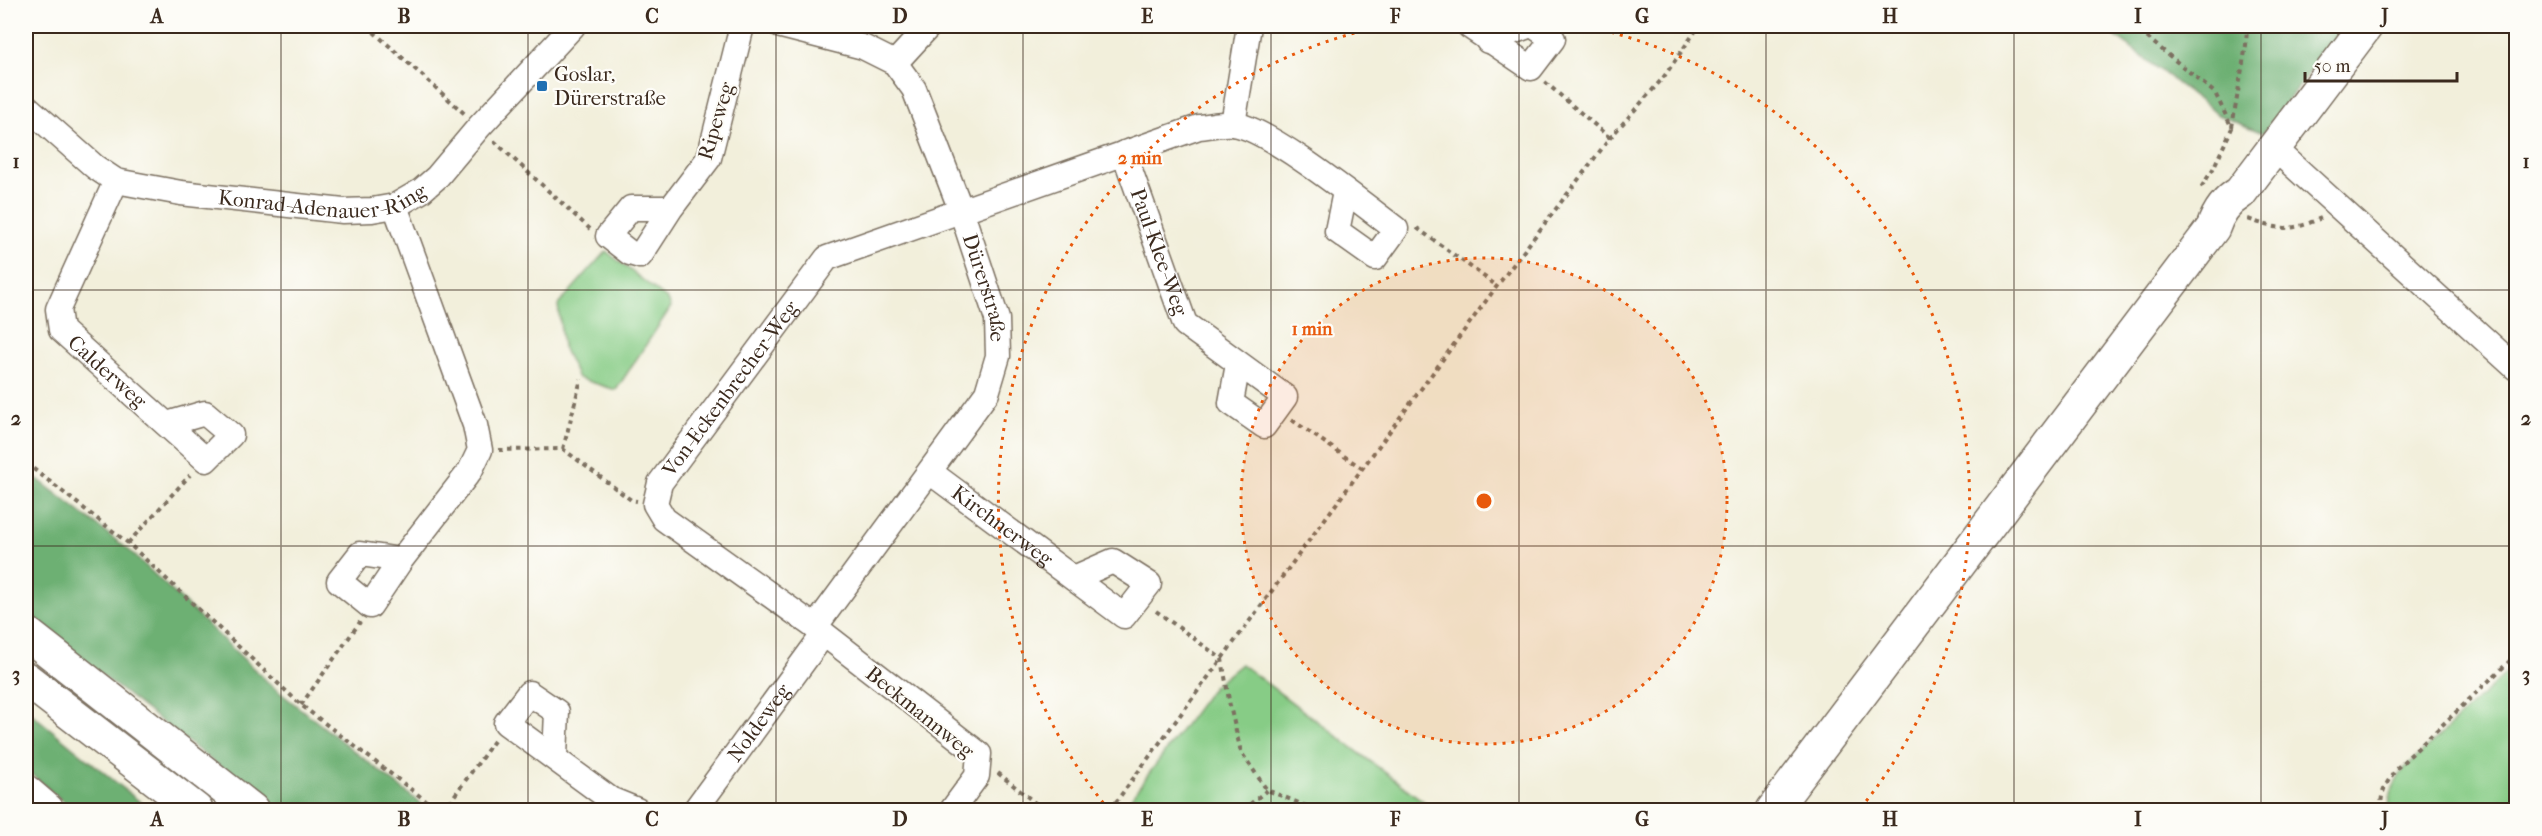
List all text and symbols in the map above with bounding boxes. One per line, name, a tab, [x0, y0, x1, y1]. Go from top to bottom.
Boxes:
text: A	[149, 5, 165, 28]
text: B	[397, 5, 411, 28]
text: C	[645, 5, 659, 28]
text: D	[892, 5, 908, 28]
text: E	[1141, 5, 1153, 28]
text: F	[1389, 5, 1401, 28]
text: G	[1635, 5, 1649, 28]
text: H	[1882, 5, 1898, 28]
text: I	[2134, 5, 2142, 28]
text: J	[2379, 5, 2389, 28]
scale bar	[2305, 45, 2456, 83]
text: 50 m	[2314, 56, 2351, 77]
place label: Goslar, Dürerstraße	[554, 62, 666, 110]
marker: Goslar, Dürerstraße	[535, 79, 549, 93]
street label: Ripeweg	[693, 79, 739, 163]
text: 2 min	[1118, 148, 1162, 169]
text: 1	[12, 150, 20, 173]
text: 1	[2522, 150, 2530, 173]
street label: Konrad-Adenauer-Ring	[217, 178, 431, 223]
street label: Paul-Klee-Weg	[1126, 185, 1193, 319]
street label: Dürerstraße	[958, 231, 1010, 342]
street label: Von-Eckenbrecher-Weg	[657, 296, 803, 482]
text: 1 min	[1291, 319, 1333, 340]
street label: Calderweg	[63, 330, 152, 413]
text: 2	[11, 407, 21, 430]
text: 2	[2521, 407, 2531, 430]
street label: Kirchnerweg	[947, 480, 1058, 571]
centre of rings	[1474, 491, 1494, 511]
street label: Beckmannweg	[861, 661, 979, 763]
text: 3	[12, 663, 20, 686]
text: 3	[2522, 663, 2530, 686]
street label: Noldeweg	[722, 679, 796, 766]
text: A	[149, 808, 165, 831]
text: B	[397, 808, 411, 831]
text: C	[645, 808, 659, 831]
text: D	[892, 808, 908, 831]
text: E	[1141, 808, 1153, 831]
text: F	[1389, 808, 1401, 831]
text: G	[1635, 808, 1649, 831]
text: H	[1882, 808, 1898, 831]
text: I	[2134, 808, 2142, 831]
text: J	[2379, 808, 2389, 831]

